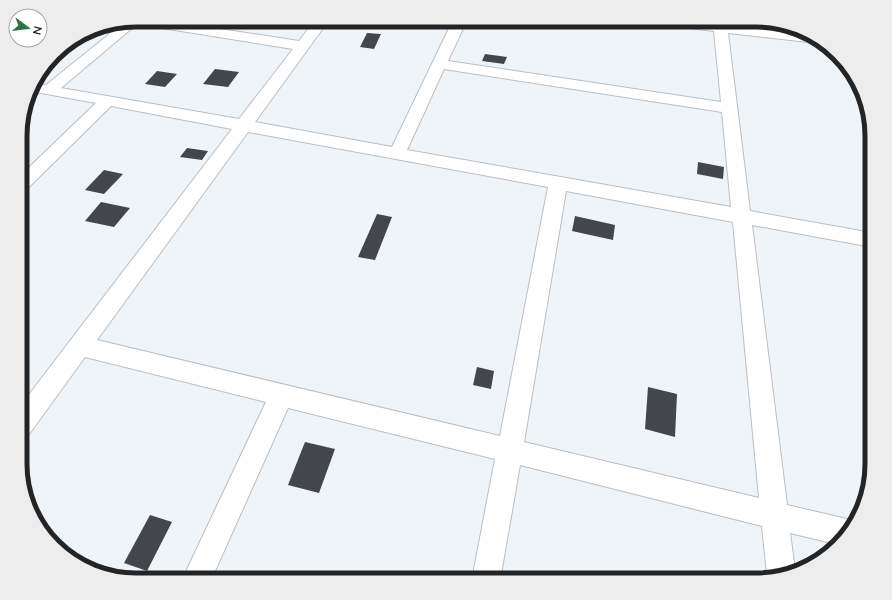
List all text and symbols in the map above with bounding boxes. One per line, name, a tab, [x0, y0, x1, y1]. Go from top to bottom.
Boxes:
north arrow	[8, 8, 48, 48]
text: N	[30, 25, 45, 36]

